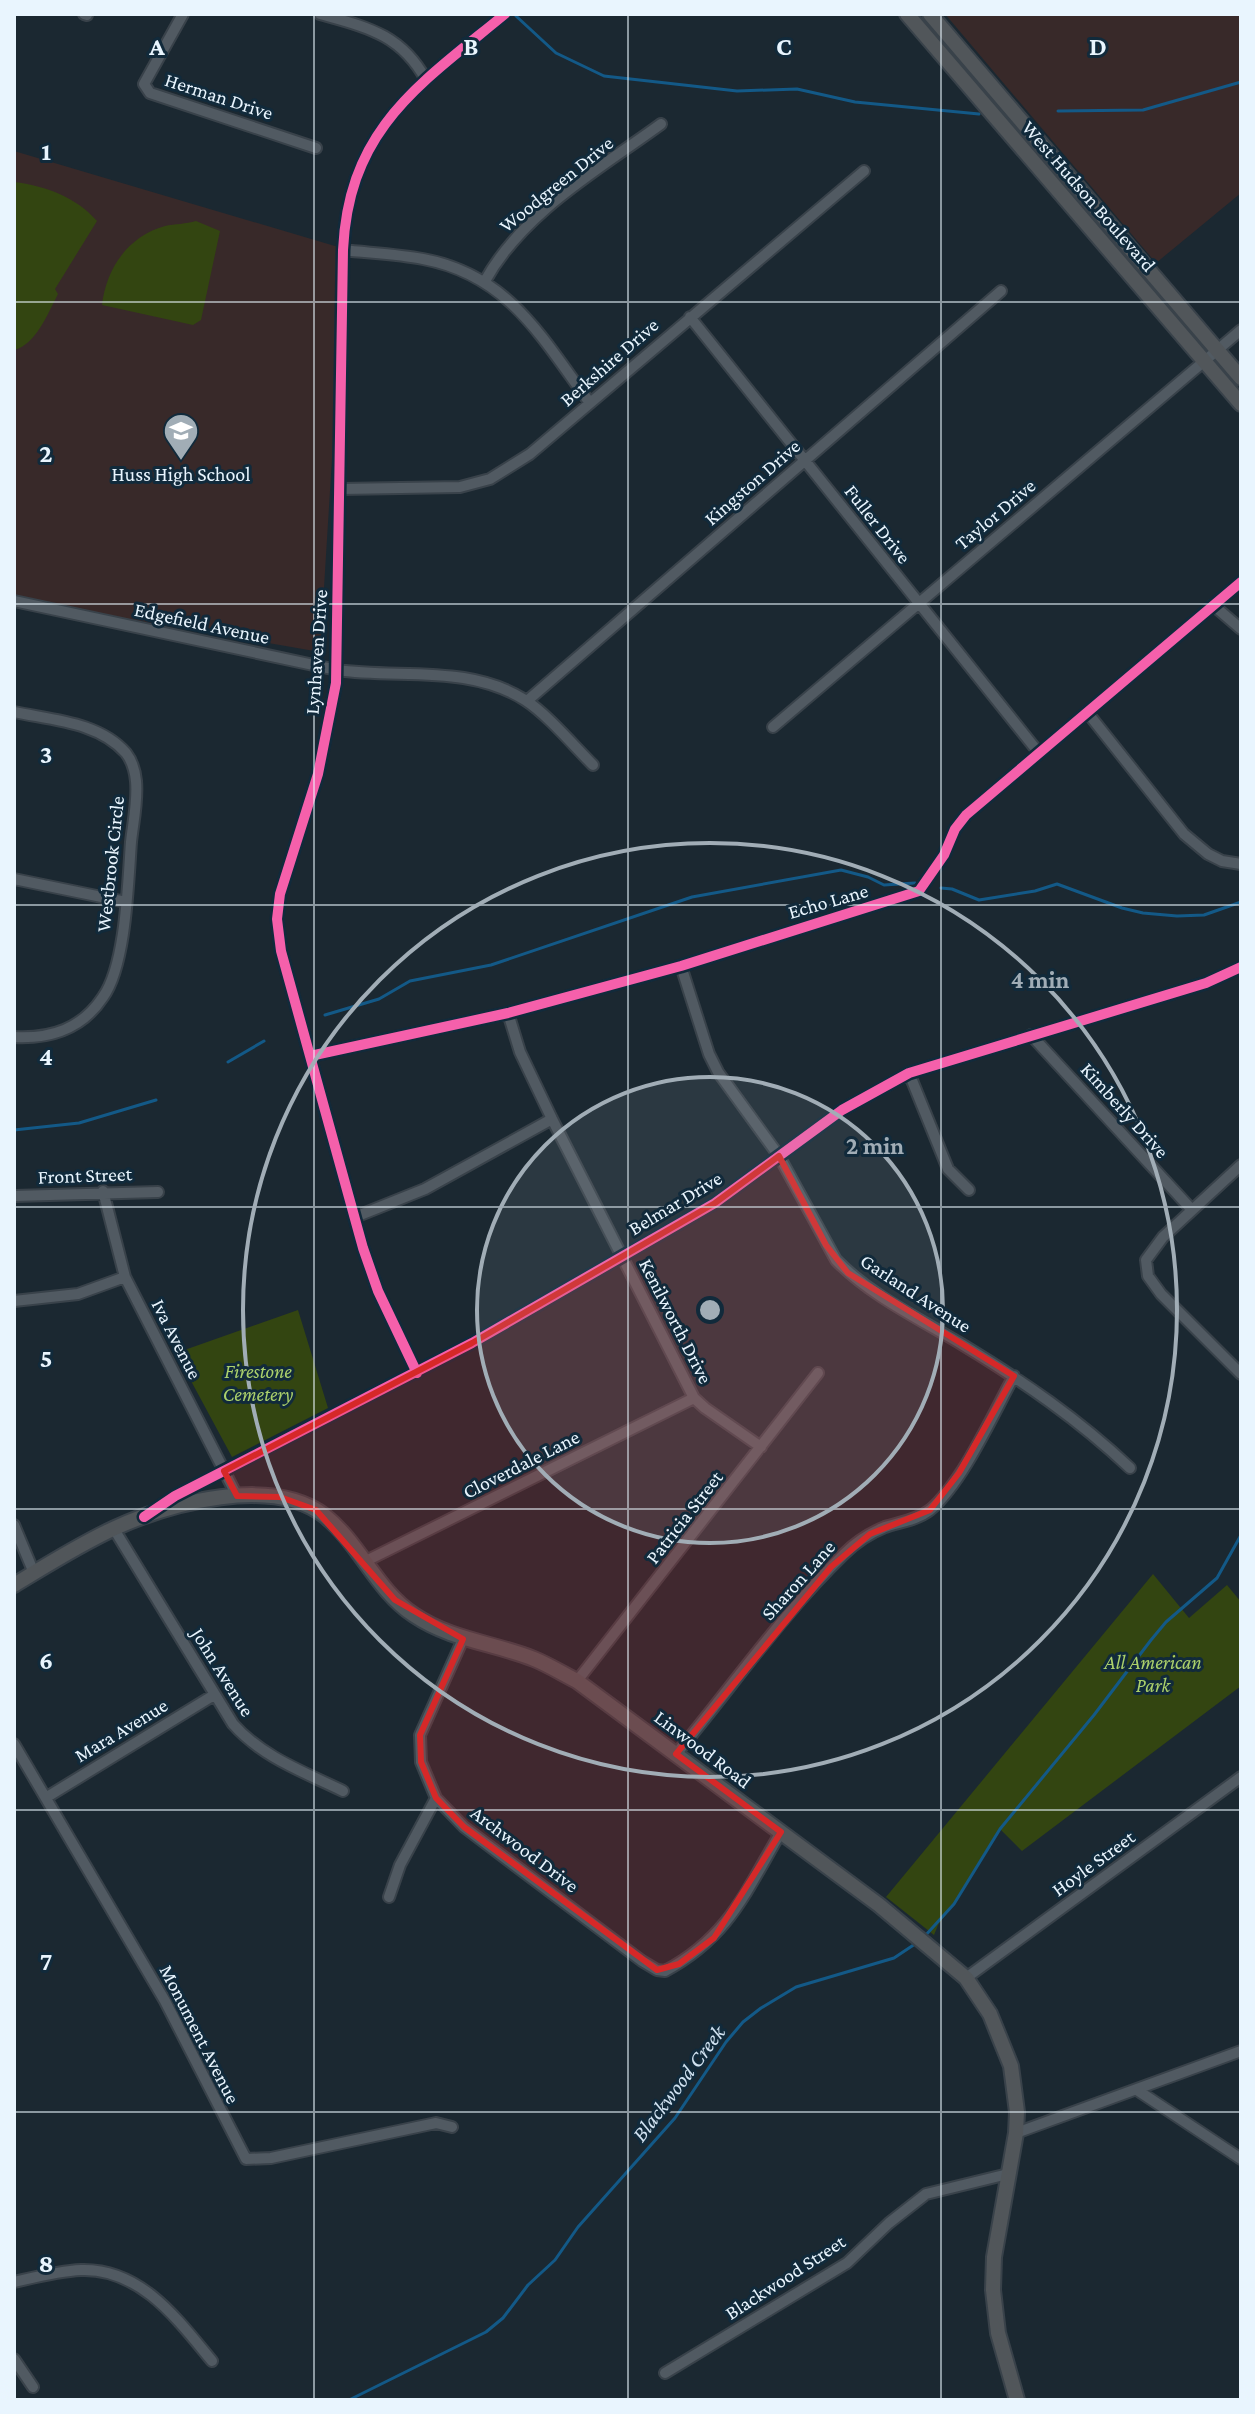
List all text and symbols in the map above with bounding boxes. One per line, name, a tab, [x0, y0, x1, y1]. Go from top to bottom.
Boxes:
text: A	[148, 32, 165, 61]
text: B	[463, 32, 479, 61]
text: C	[776, 32, 792, 61]
text: D	[1089, 32, 1107, 61]
street label: Herman Drive	[162, 68, 276, 124]
street label: West Hudson Boulevard	[1018, 116, 1161, 276]
street label: Woodgreen Drive	[495, 131, 618, 237]
text: 1	[41, 137, 51, 166]
street label: Berkshire Drive	[555, 313, 663, 411]
school or university icon: Huss High School	[162, 412, 200, 462]
street label: Kingston Drive	[700, 434, 805, 530]
text: 2	[39, 439, 53, 468]
place label: Huss High School	[111, 463, 251, 486]
street label: Taylor Drive	[950, 474, 1040, 555]
street label: Fuller Drive	[840, 480, 916, 568]
street label: Lynhaven Drive	[301, 589, 332, 715]
street label: Edgefield Avenue	[132, 598, 272, 649]
text: 3	[40, 740, 52, 769]
street label: Westbrook Circle	[92, 795, 128, 933]
street label: Echo Lane	[785, 879, 871, 923]
text: 4 min	[1011, 966, 1070, 993]
text: 4	[39, 1042, 53, 1071]
street label: Kimberly Drive	[1076, 1058, 1174, 1163]
text: 2 min	[846, 1132, 904, 1159]
street label: Front Street	[37, 1162, 133, 1188]
street label: Belmar Drive	[624, 1167, 726, 1239]
street label: Garland Avenue	[857, 1249, 976, 1337]
street label: Kenilworth Drive	[635, 1255, 717, 1387]
street label: Iva Avenue	[147, 1295, 207, 1383]
centre of rings	[696, 1296, 724, 1324]
text: 5	[40, 1344, 52, 1373]
park label: Firestone Cemetery	[223, 1360, 293, 1406]
street label: Cloverdale Lane	[459, 1425, 583, 1503]
street label: Patricia Street	[641, 1466, 727, 1568]
street label: Sharon Lane	[757, 1536, 840, 1624]
street label: John Avenue	[185, 1622, 259, 1721]
text: 6	[39, 1646, 53, 1675]
park label: All American Park	[1103, 1651, 1202, 1696]
street label: Mara Avenue	[71, 1694, 172, 1766]
street label: Linwood Road	[650, 1706, 756, 1793]
street label: Archwood Drive	[467, 1801, 583, 1897]
street label: Hoyle Street	[1047, 1825, 1140, 1901]
text: 7	[40, 1947, 52, 1976]
street label: Monument Avenue	[156, 1961, 245, 2107]
water label: Blackwood Creek	[627, 2019, 731, 2146]
street label: Blackwood Street	[721, 2230, 849, 2324]
text: 8	[38, 2249, 54, 2278]

